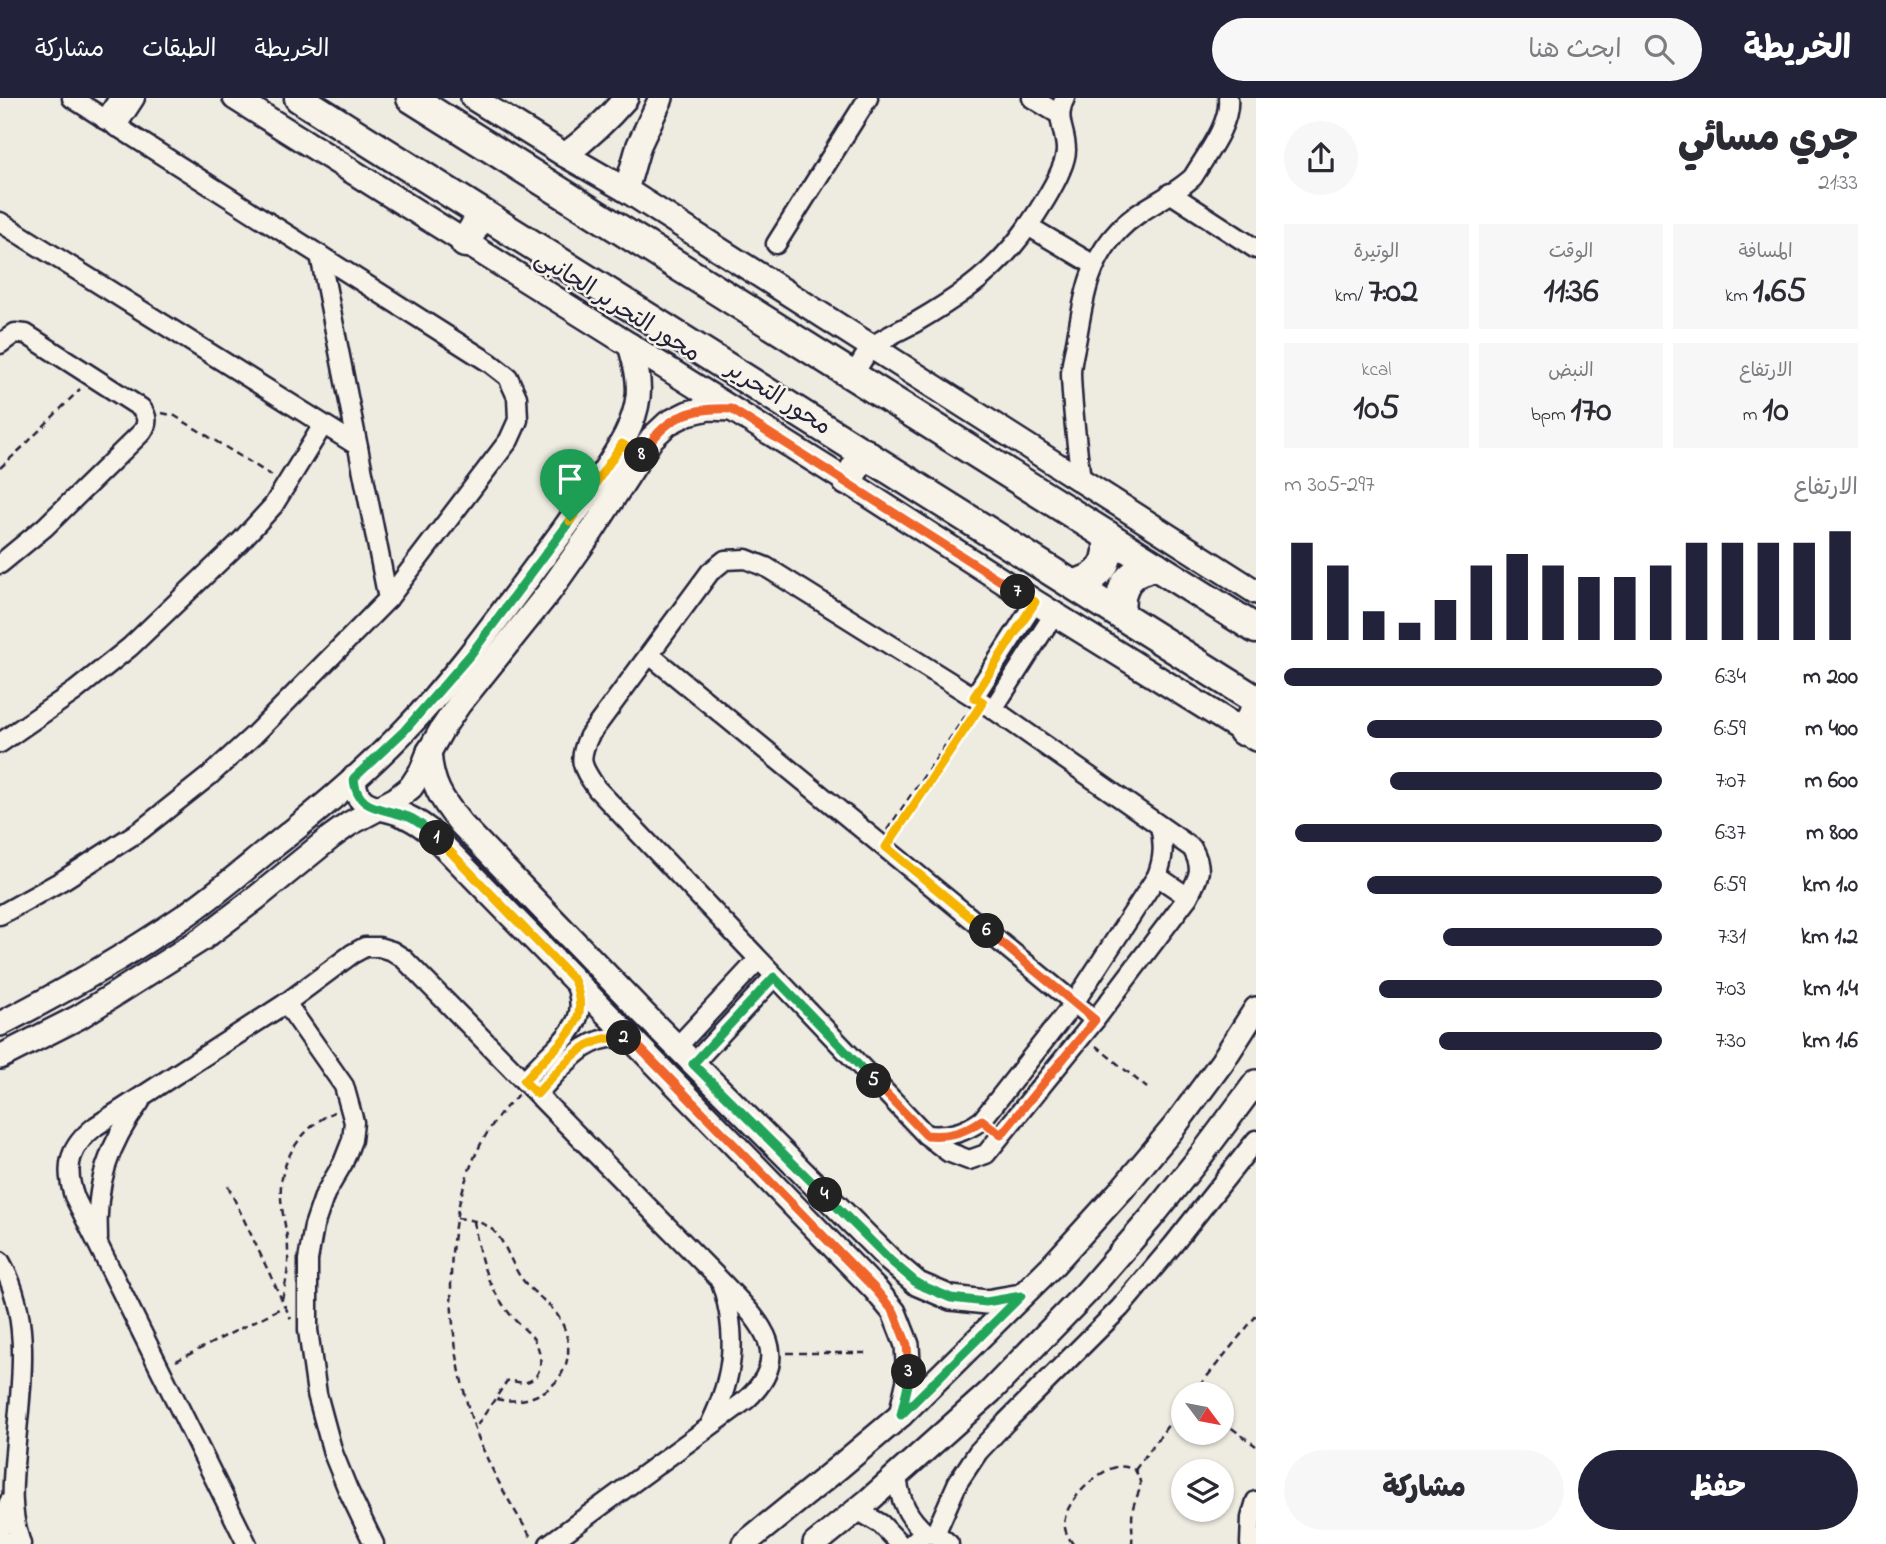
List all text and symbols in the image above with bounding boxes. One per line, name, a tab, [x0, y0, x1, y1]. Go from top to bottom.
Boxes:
search box	[1212, 18, 1702, 81]
text: الخريطة	[1744, 26, 1851, 74]
icon: search	[1640, 30, 1678, 68]
text: ابحث هنا	[1528, 32, 1622, 70]
text: مشاركة	[35, 33, 104, 68]
text: الطبقات	[142, 33, 217, 68]
text: الخريطة	[255, 33, 329, 68]
text: جري مسائي	[1678, 113, 1858, 169]
button: share	[1284, 121, 1358, 195]
text: 21:33	[1818, 167, 1858, 200]
text: الوتيرة	[1353, 239, 1399, 266]
text: الوقت	[1549, 239, 1593, 266]
text: المسافة	[1739, 239, 1793, 266]
street label: محور التحرير الجانبى	[527, 242, 707, 372]
text: 7:02	[1368, 267, 1418, 318]
text: 11:36	[1543, 267, 1599, 318]
text: 1.65	[1753, 267, 1806, 318]
text: /km	[1335, 283, 1368, 310]
text: km	[1725, 283, 1753, 310]
street label: محور التحرير	[717, 352, 837, 445]
text: kcal	[1361, 357, 1391, 384]
text: النبض	[1548, 358, 1594, 385]
text: الارتفاع	[1739, 358, 1792, 385]
text: 105	[1353, 384, 1399, 435]
text: 170	[1571, 386, 1611, 437]
text: 10	[1762, 386, 1789, 437]
text: bpm	[1531, 402, 1571, 429]
text: m	[1743, 402, 1762, 429]
pin: 8	[624, 438, 660, 472]
text: 8	[638, 441, 645, 468]
pin	[540, 449, 600, 521]
icon: arrive	[551, 460, 589, 498]
text: 297–305 m	[1284, 469, 1375, 502]
text: الارتفاع	[1794, 472, 1858, 505]
pin: 7	[1000, 574, 1036, 610]
text: 7	[1014, 578, 1021, 605]
text: 6:34	[1715, 661, 1746, 694]
text: 200 m	[1803, 661, 1858, 694]
text: 6:59	[1714, 713, 1746, 746]
text: 400 m	[1805, 713, 1858, 746]
text: 7:07	[1715, 765, 1746, 798]
text: 600 m	[1804, 765, 1858, 798]
text: 6:37	[1715, 817, 1746, 850]
text: 800 m	[1806, 817, 1858, 850]
pin: 1	[420, 820, 454, 856]
text: 1	[433, 824, 440, 851]
text: 6:59	[1714, 869, 1746, 902]
text: 1.0 km	[1802, 869, 1858, 902]
pin: 6	[970, 914, 1004, 948]
text: 6	[982, 917, 991, 944]
text: 7:31	[1718, 921, 1746, 954]
text: 1.2 km	[1801, 921, 1858, 954]
text: 7:03	[1715, 973, 1746, 1006]
text: 1.4 km	[1803, 973, 1858, 1006]
pin: 2	[606, 1020, 642, 1056]
text: 2	[619, 1024, 628, 1051]
text: 7:30	[1715, 1025, 1746, 1058]
text: 1.6 km	[1802, 1025, 1858, 1058]
pin: 5	[856, 1063, 892, 1098]
text: 5	[868, 1067, 879, 1094]
pin: 4	[808, 1178, 842, 1212]
text: 4	[821, 1181, 828, 1208]
pin: 3	[892, 1354, 926, 1390]
text: 3	[905, 1358, 912, 1385]
north arrow	[1171, 1382, 1234, 1446]
map controls	[1171, 1382, 1234, 1522]
button: مشاركة	[1284, 1450, 1564, 1530]
button: حفظ	[1578, 1450, 1858, 1530]
button: layers	[1171, 1459, 1234, 1522]

